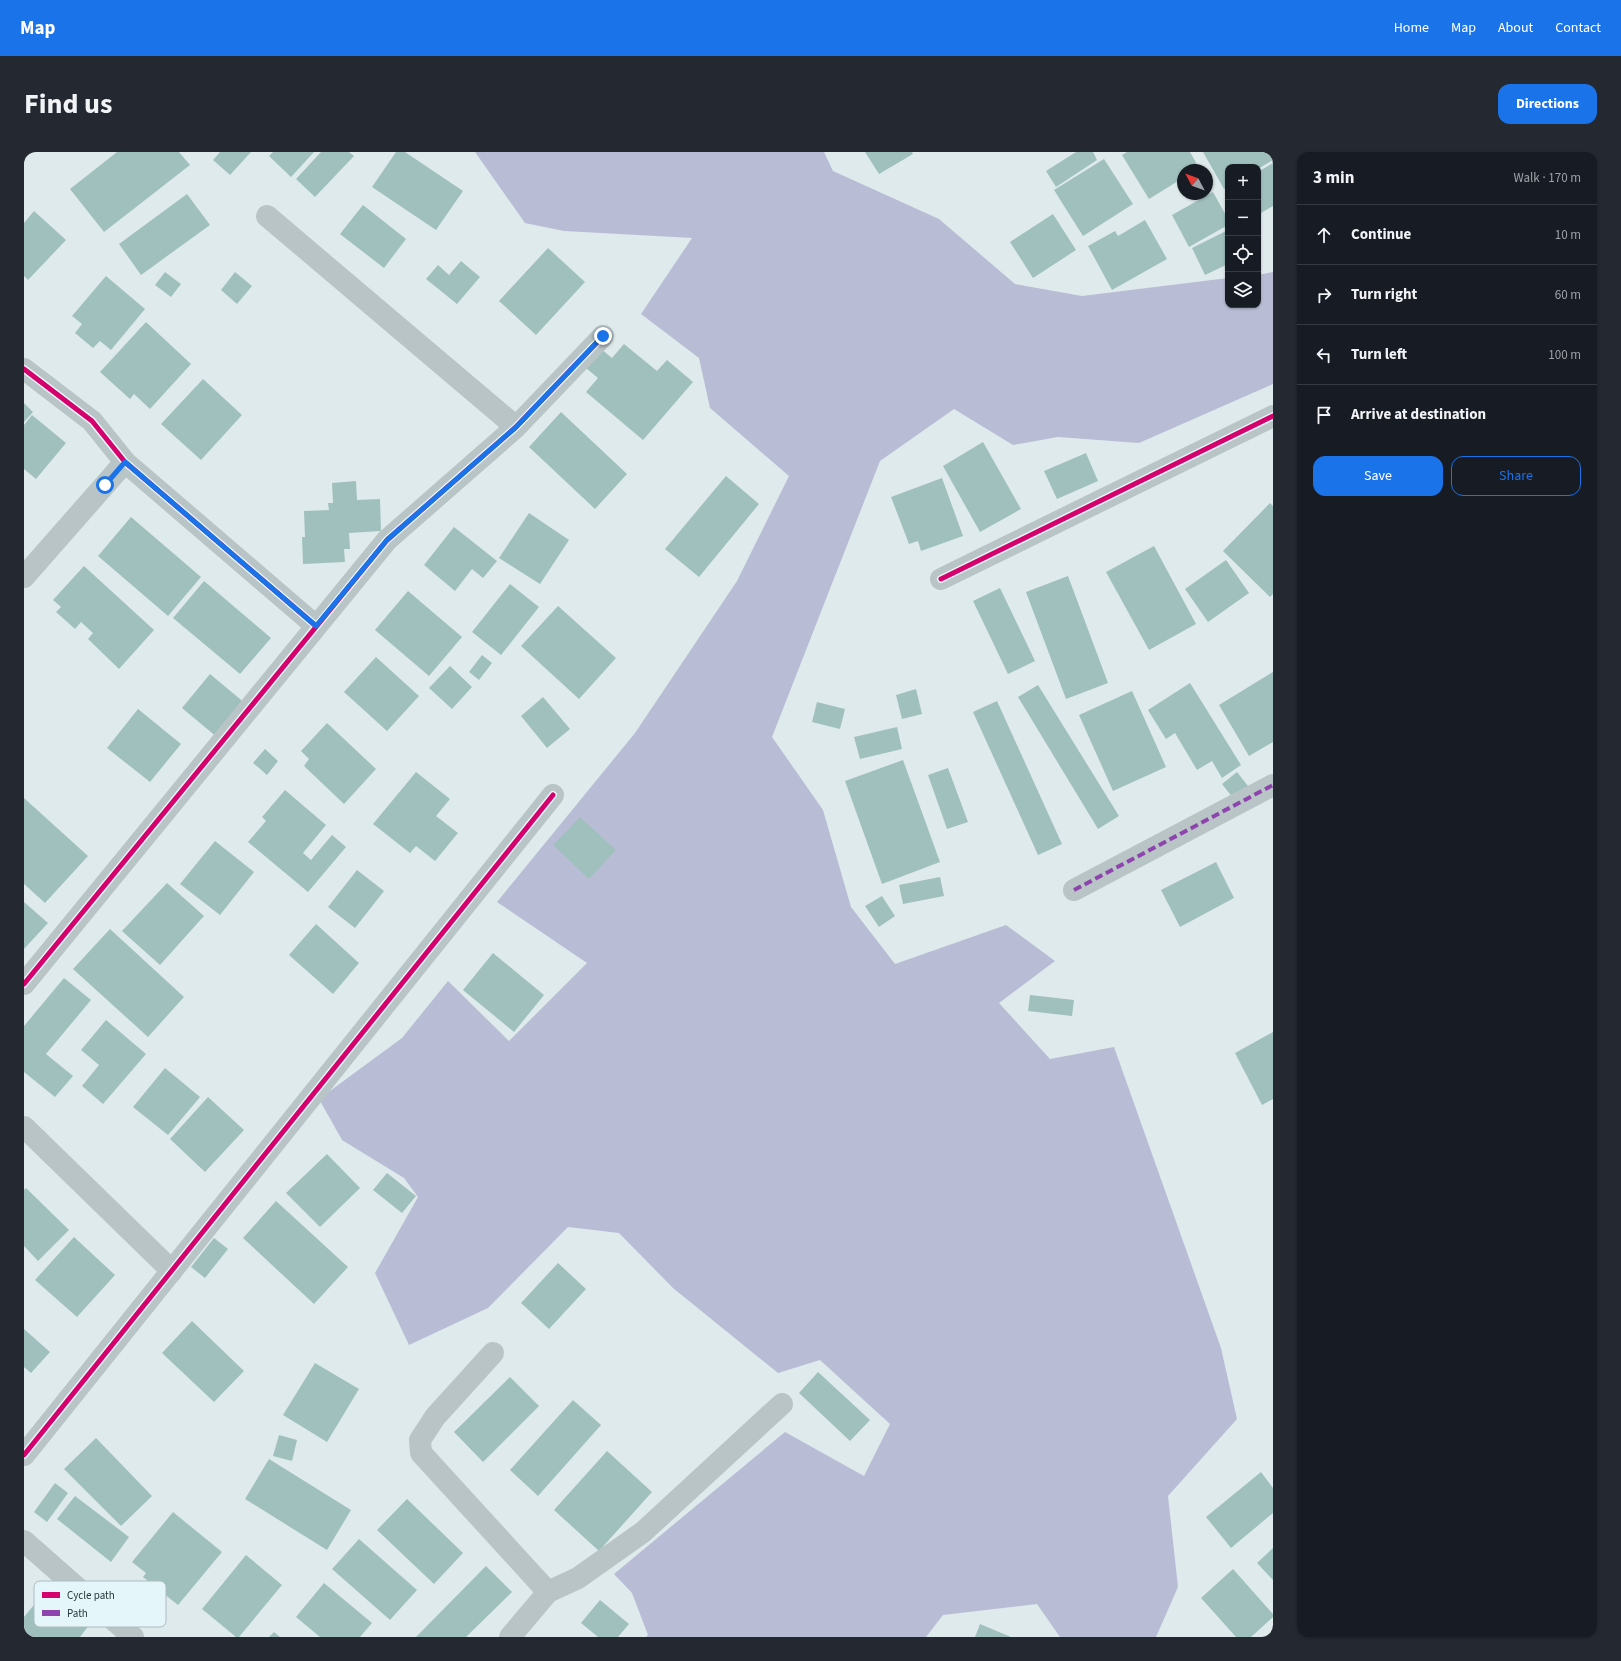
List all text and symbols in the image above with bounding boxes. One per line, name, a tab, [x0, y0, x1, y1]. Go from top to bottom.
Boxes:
text: Map	[20, 15, 55, 42]
text: Home	[1394, 18, 1429, 38]
text: Map	[1451, 18, 1476, 38]
text: About	[1498, 18, 1533, 38]
text: Contact	[1555, 18, 1601, 38]
text: Find us	[24, 84, 112, 124]
button: Directions	[1498, 84, 1597, 124]
north arrow	[1177, 164, 1213, 200]
map controls	[1225, 164, 1261, 308]
button: +	[1225, 164, 1261, 200]
text: 3 min	[1313, 166, 1354, 190]
text: Walk · 170 m	[1513, 169, 1581, 187]
button: −	[1225, 200, 1261, 236]
icon: ahead	[1313, 224, 1335, 246]
text: Continue	[1351, 224, 1411, 245]
text: 10 m	[1555, 226, 1581, 244]
button: locate	[1225, 236, 1261, 272]
button: layers	[1225, 272, 1261, 308]
icon: right	[1313, 284, 1335, 306]
text: Turn right	[1351, 284, 1417, 305]
text: 60 m	[1555, 286, 1581, 304]
route end	[594, 327, 612, 345]
icon: left	[1313, 344, 1335, 366]
text: Turn left	[1351, 344, 1407, 365]
text: 100 m	[1548, 346, 1581, 364]
icon: arrive	[1313, 404, 1335, 426]
text: Arrive at destination	[1351, 404, 1486, 425]
button: Save	[1313, 456, 1443, 496]
button: Share	[1451, 456, 1581, 496]
route start	[96, 476, 114, 494]
legend	[34, 1581, 166, 1627]
text: Cycle path	[67, 1588, 115, 1603]
text: Path	[67, 1606, 88, 1621]

